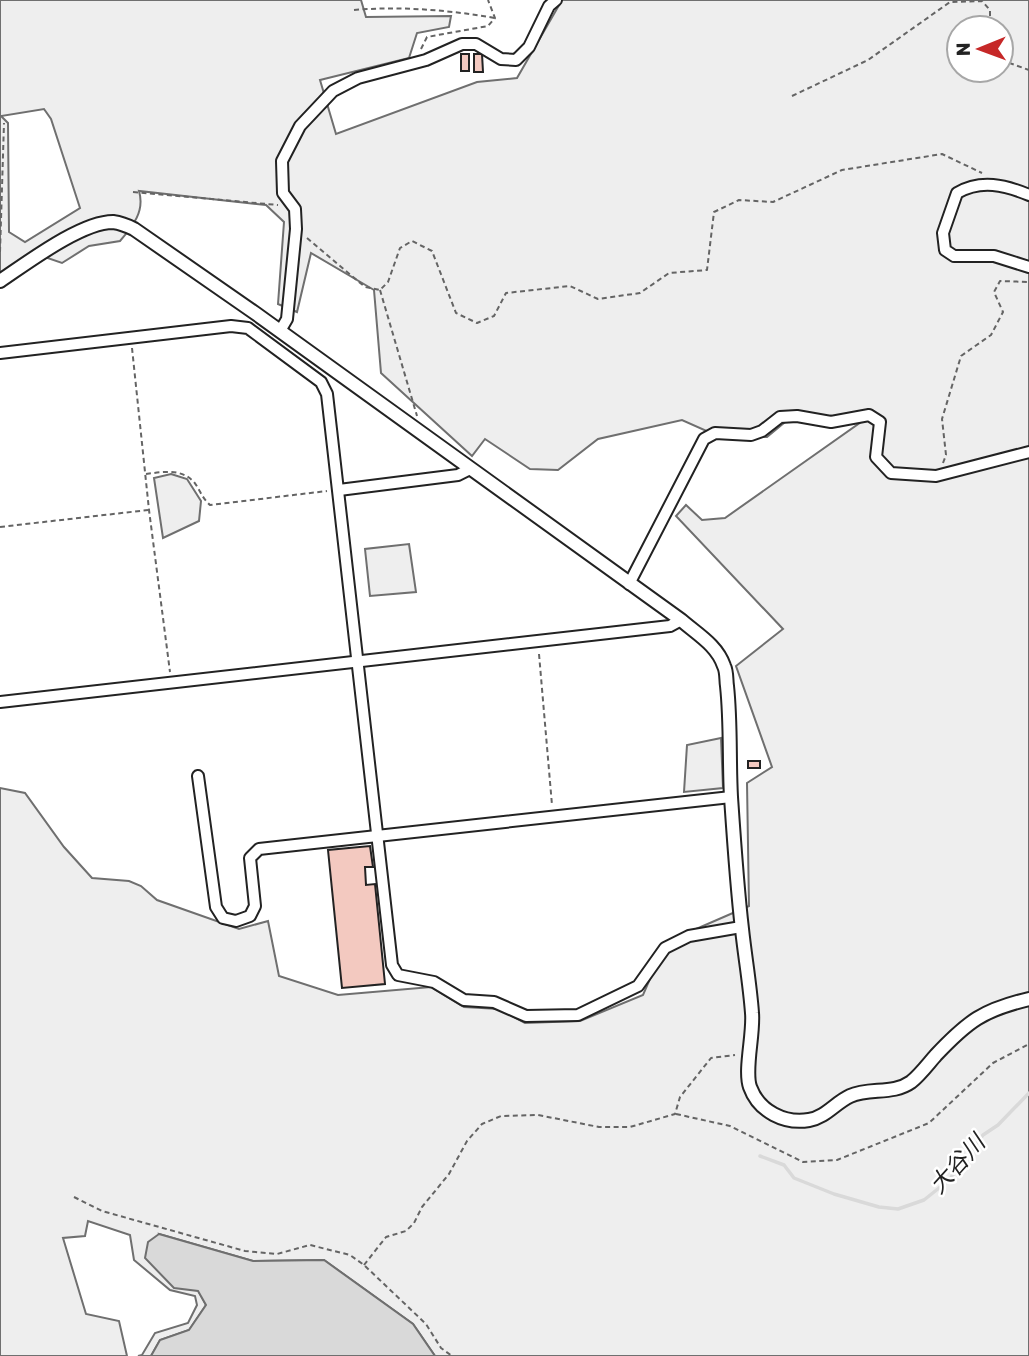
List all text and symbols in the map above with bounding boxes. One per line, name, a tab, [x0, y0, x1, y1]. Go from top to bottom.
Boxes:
north arrow	[945, 14, 1015, 84]
text: N	[952, 42, 975, 56]
water label: 大谷川	[924, 1127, 992, 1199]

